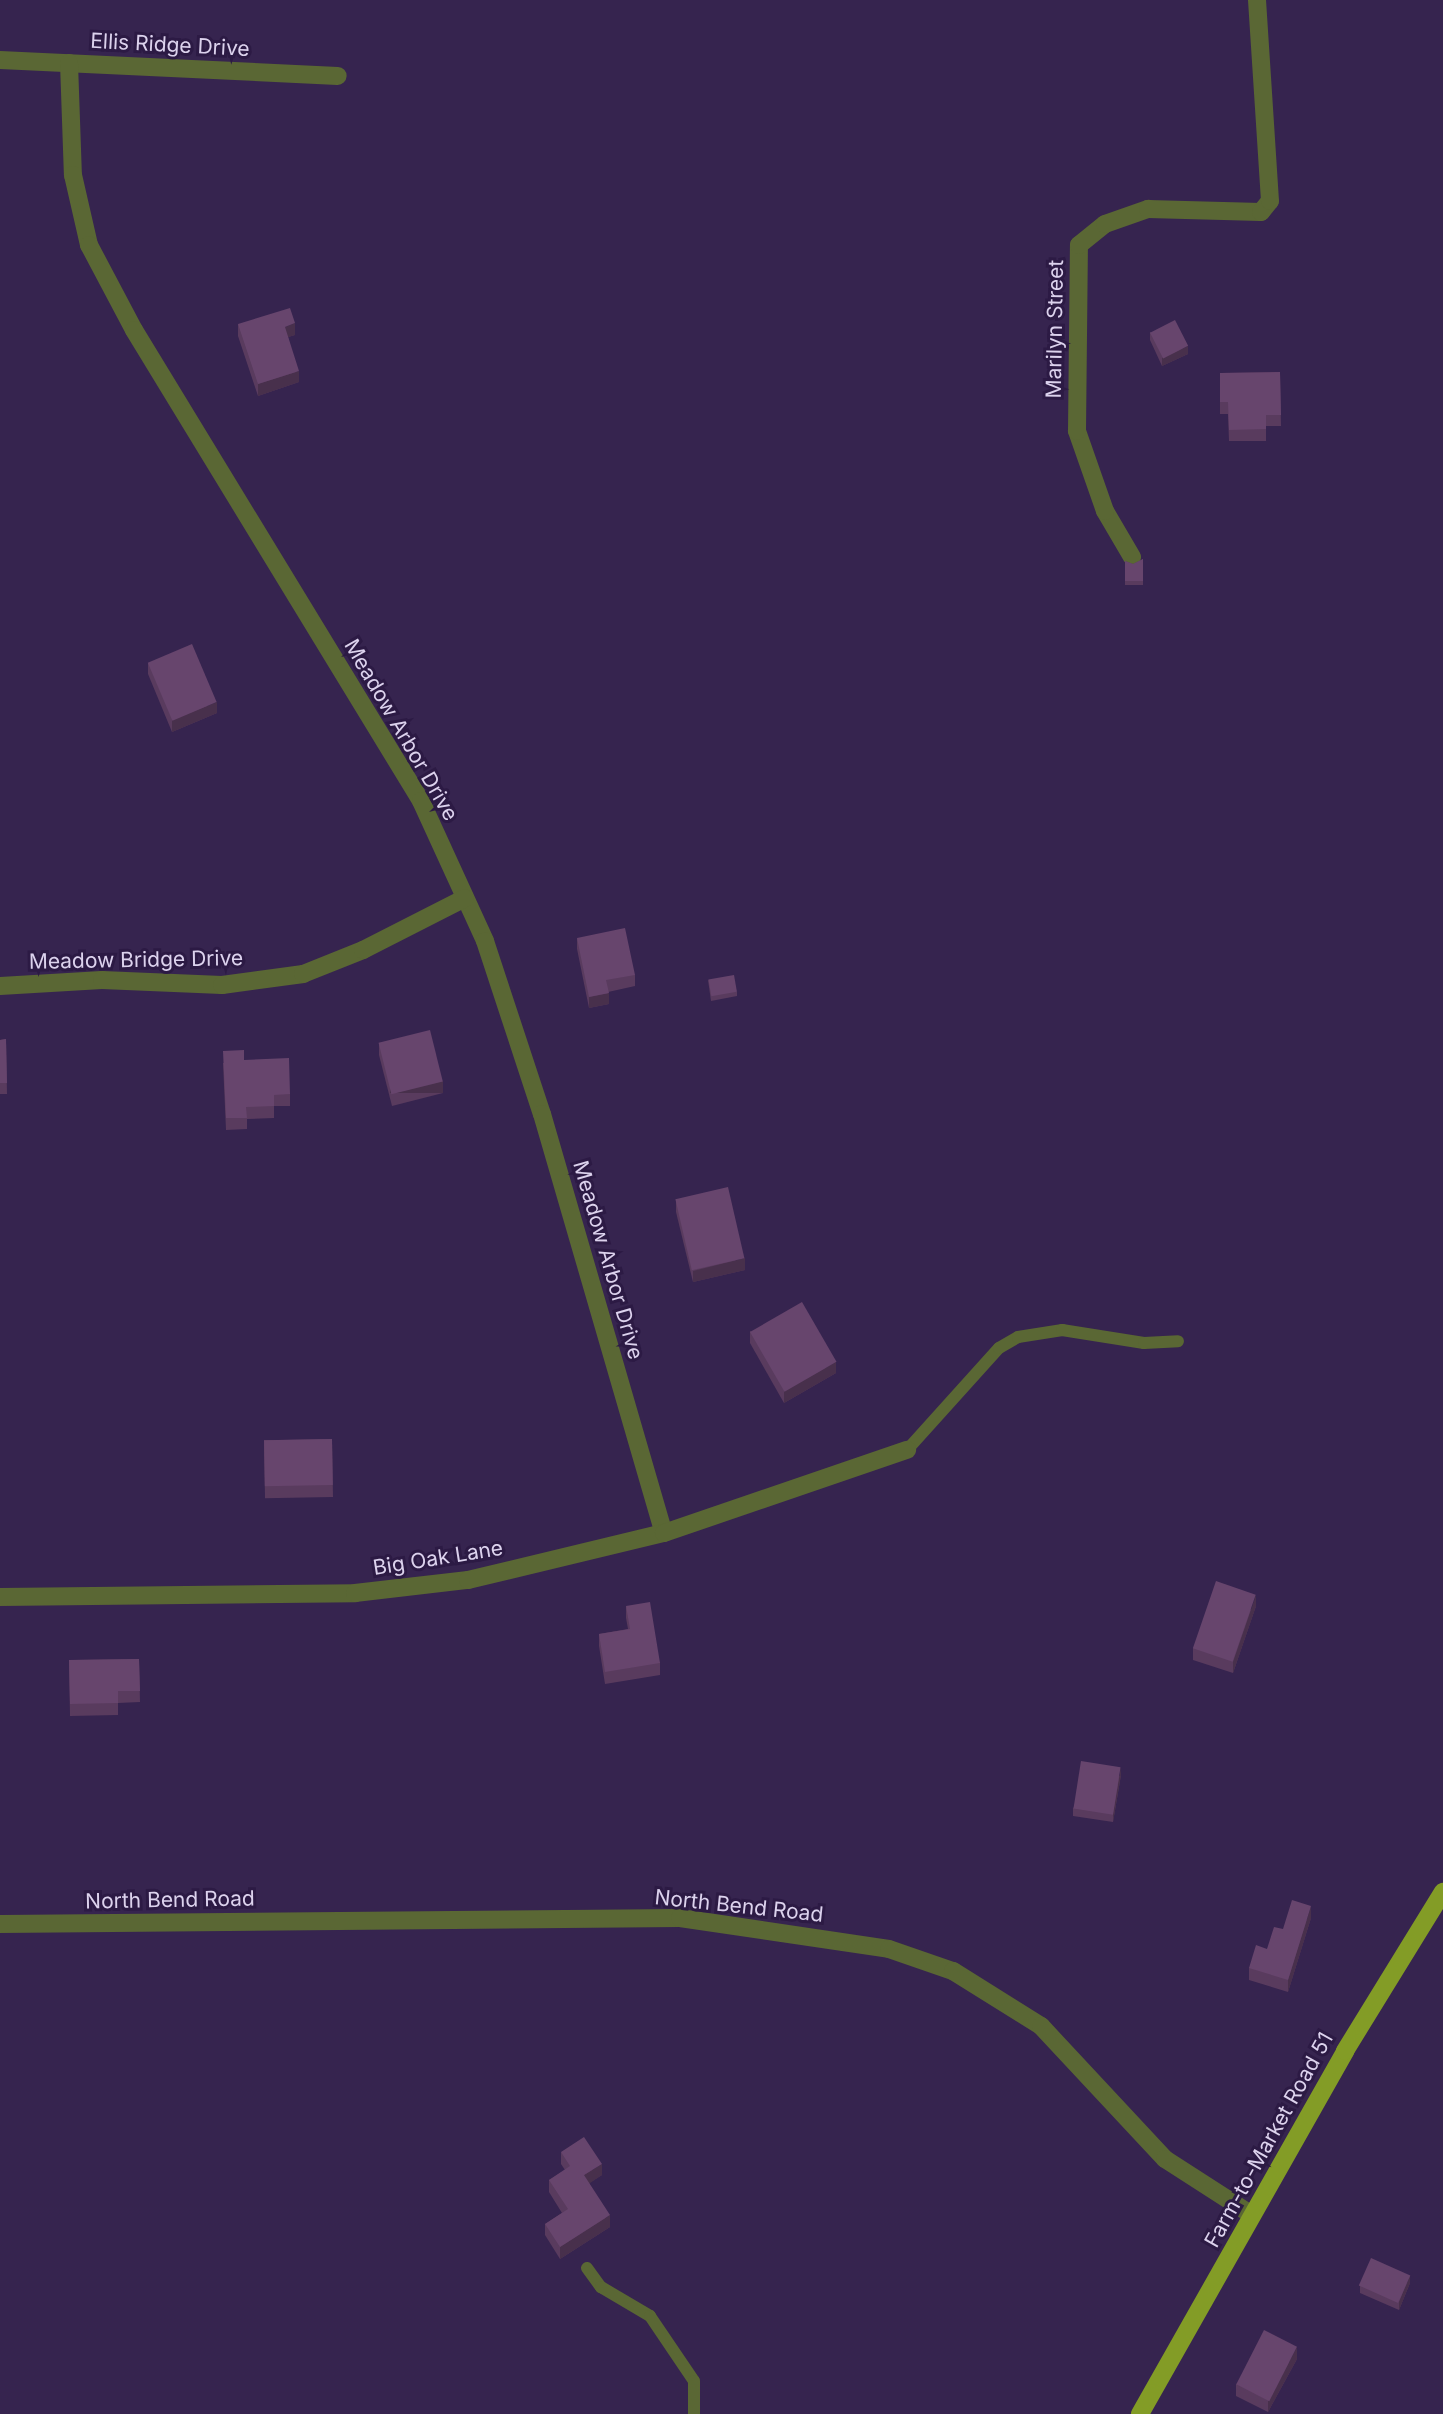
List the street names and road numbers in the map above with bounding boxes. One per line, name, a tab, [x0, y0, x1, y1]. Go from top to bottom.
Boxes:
street label: Ellis Ridge Drive	[90, 28, 250, 62]
street label: Marilyn Street	[1041, 259, 1069, 399]
street label: Meadow Arbor Drive	[339, 635, 463, 825]
street label: Meadow Bridge Drive	[29, 946, 243, 974]
street label: Meadow Arbor Drive	[568, 1158, 648, 1362]
street label: Big Oak Lane	[371, 1535, 505, 1581]
street label: North Bend Road	[653, 1885, 825, 1927]
street label: North Bend Road	[85, 1886, 255, 1914]
street label: Farm-to-Market Road 51	[1199, 2028, 1339, 2252]

